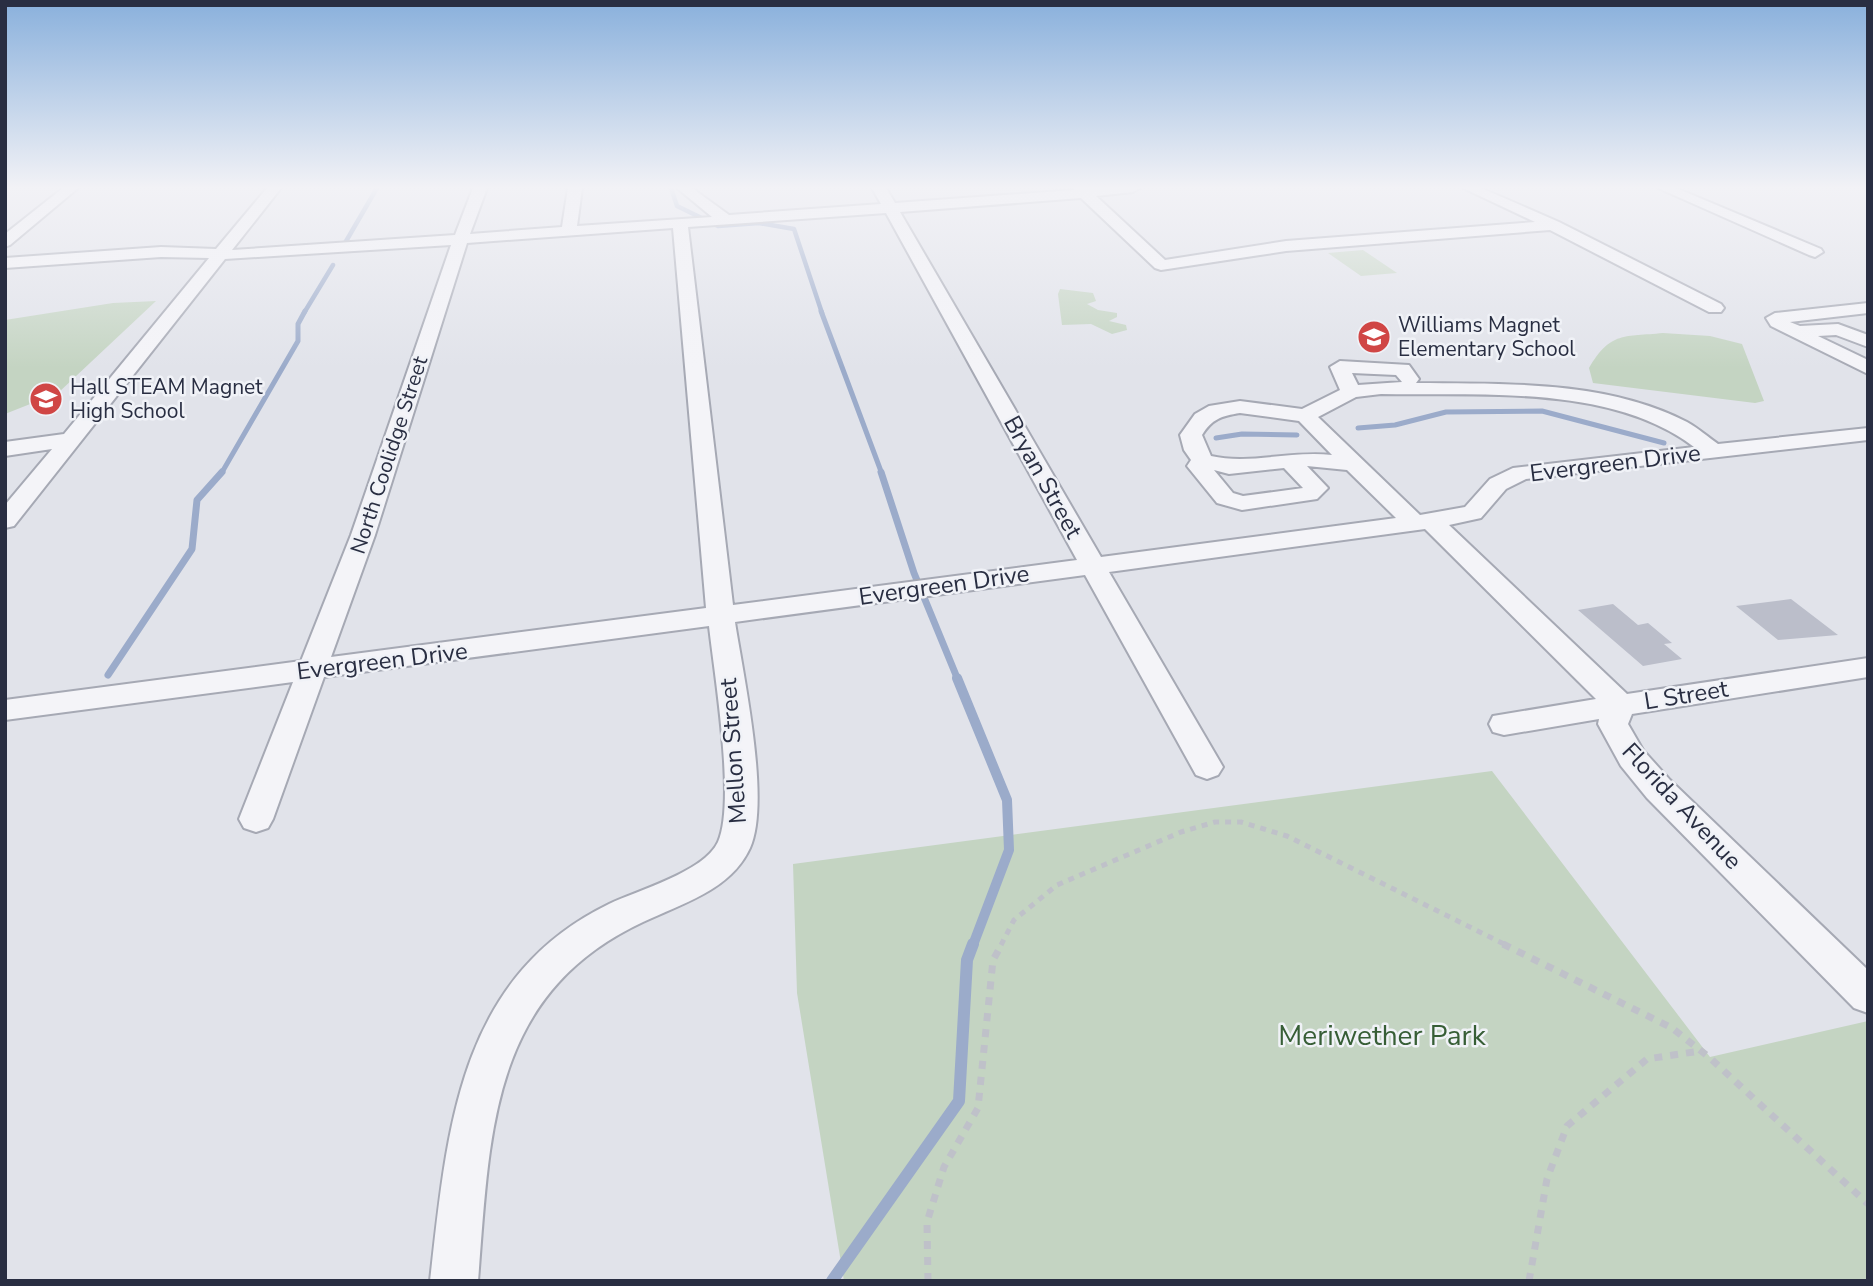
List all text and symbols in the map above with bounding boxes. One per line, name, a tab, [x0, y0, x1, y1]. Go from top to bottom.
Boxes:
place label: Williams Magnet Elementary School	[1398, 311, 1576, 363]
school or university icon: Williams Magnet Elementary School	[1355, 318, 1393, 356]
street label: North Coolidge Street	[344, 352, 434, 557]
place label: Hall STEAM Magnet High School	[70, 373, 263, 425]
school or university icon: Hall STEAM Magnet High School	[27, 380, 65, 418]
street label: Bryan Street	[996, 410, 1090, 545]
street label: Evergreen Drive	[1528, 437, 1702, 489]
street label: Evergreen Drive	[857, 557, 1031, 613]
street label: Evergreen Drive	[295, 635, 469, 687]
street label: L Street	[1642, 672, 1731, 717]
street label: Mellon Street	[712, 676, 754, 825]
street label: Florida Avenue	[1615, 736, 1749, 876]
park label: Meriwether Park	[1278, 1017, 1487, 1055]

